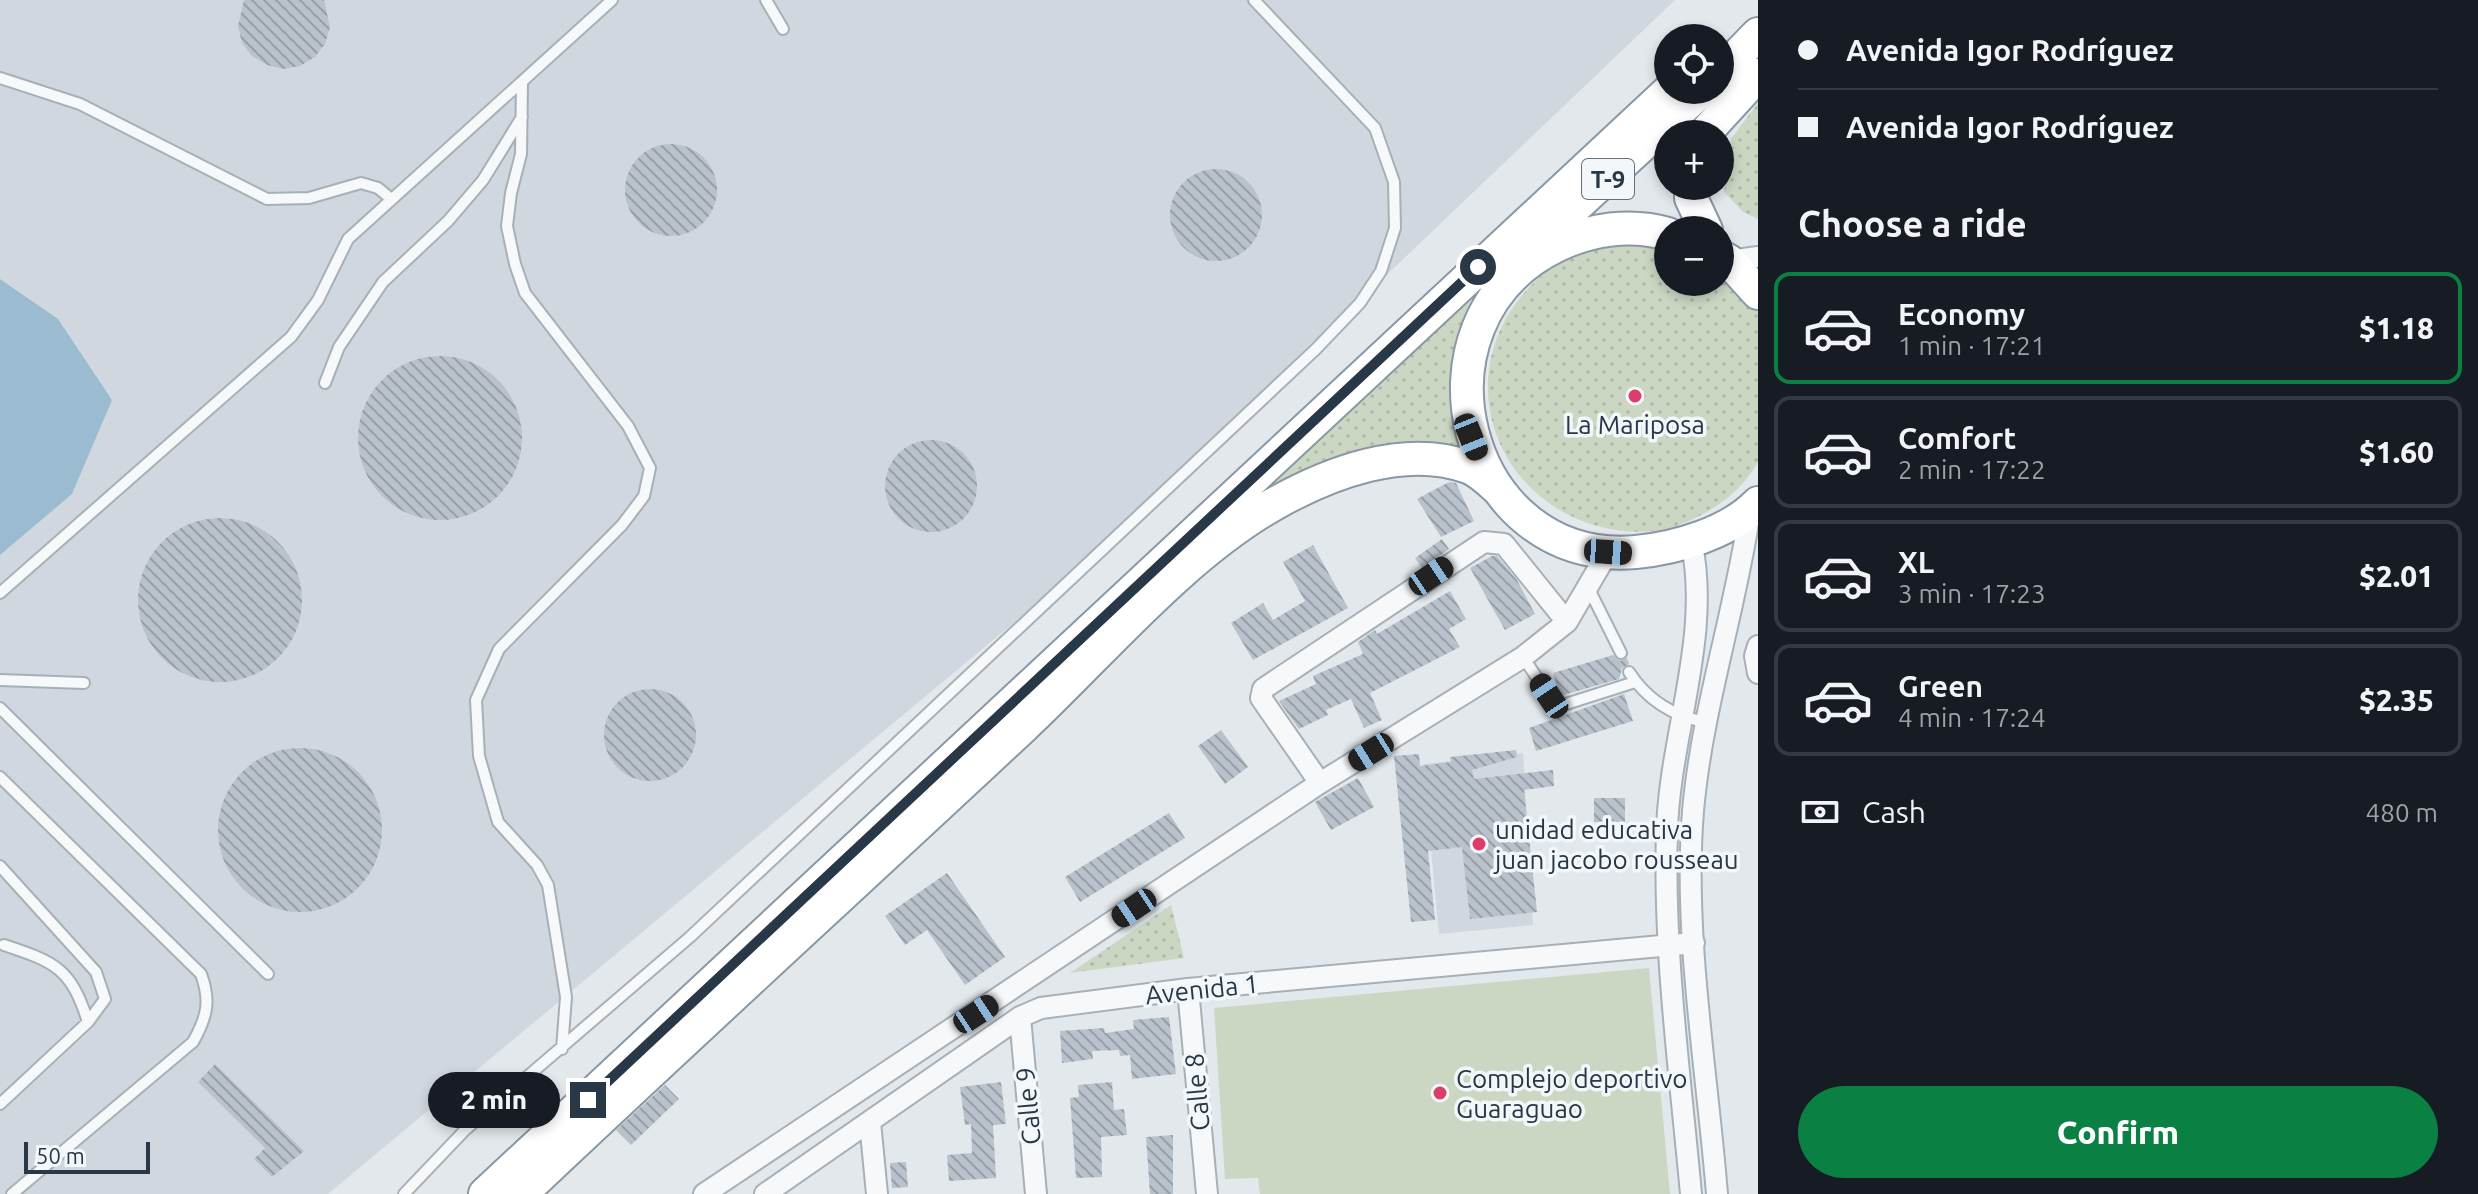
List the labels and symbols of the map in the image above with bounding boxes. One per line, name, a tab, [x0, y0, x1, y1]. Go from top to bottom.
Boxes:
road number: T-9	[1582, 159, 1634, 199]
route start	[1460, 249, 1496, 285]
marker: La Mariposa	[1626, 387, 1644, 405]
car	[1451, 410, 1491, 464]
place label: La Mariposa	[1565, 410, 1705, 439]
car	[1583, 538, 1633, 566]
car	[1404, 553, 1458, 599]
car	[1526, 669, 1572, 723]
car	[1344, 729, 1398, 775]
place label: unidad educativa juan jacobo rousseau	[1493, 815, 1739, 874]
marker: unidad educativa juan jacobo rousseau	[1470, 835, 1488, 853]
car	[1107, 885, 1161, 931]
street label: Avenida 1	[1144, 969, 1260, 1009]
car	[949, 991, 1003, 1037]
street label: Calle 8	[1179, 1052, 1215, 1132]
place label: Complejo deportivo Guaraguao	[1456, 1064, 1688, 1123]
street label: Calle 9	[1010, 1066, 1046, 1146]
callout: 2 min	[428, 1072, 560, 1128]
route end	[570, 1082, 606, 1118]
marker: Complejo deportivo Guaraguao	[1431, 1084, 1449, 1102]
scale bar	[24, 1138, 150, 1174]

